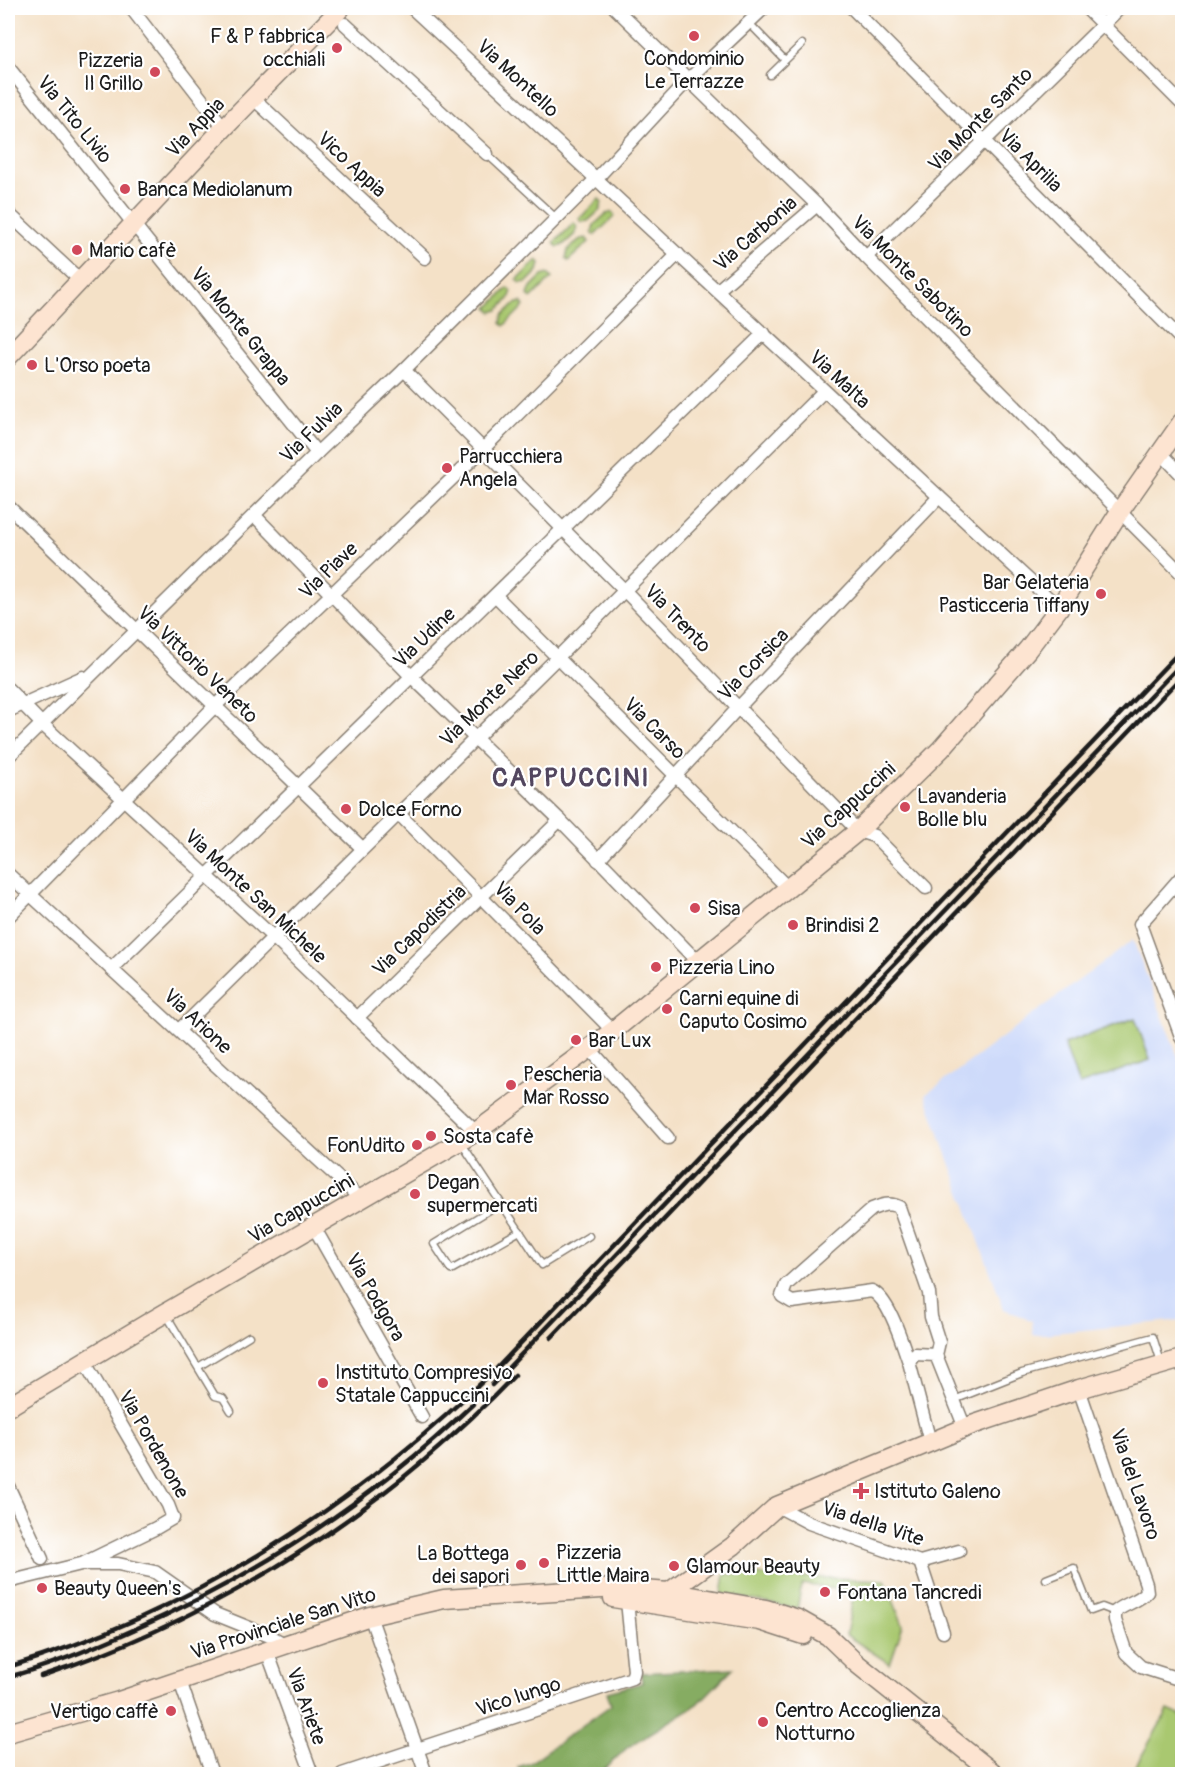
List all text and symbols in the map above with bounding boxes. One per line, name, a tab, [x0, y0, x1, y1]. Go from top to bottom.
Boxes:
place label: F & P fabbrica occhiali	[210, 24, 325, 72]
marker: Condominio Le Terrazze	[687, 29, 701, 43]
street label: Via Montello	[471, 34, 564, 123]
marker: F & P fabbrica occhiali	[330, 41, 344, 55]
place label: Condominio Le Terrazze	[644, 46, 744, 94]
place label: Pizzeria Il Grillo	[78, 48, 143, 96]
street label: Via Monte Santo	[923, 62, 1038, 177]
marker: Pizzeria Il Grillo	[148, 65, 162, 79]
street label: Via Tito Livio	[32, 70, 118, 168]
street label: Via Appia	[161, 92, 230, 163]
street label: Via Aprilia	[994, 123, 1068, 197]
street label: Vico Appia	[312, 126, 391, 203]
place label: Banca Mediolanum	[137, 177, 293, 202]
marker: Banca Mediolanum	[118, 182, 132, 196]
street label: Via Carbonia	[708, 190, 802, 276]
street label: Via Monte Sabotino	[846, 210, 979, 343]
place label: Mario cafè	[89, 238, 177, 263]
marker: Mario cafè	[70, 243, 84, 257]
street label: Via Monte Grappa	[185, 262, 296, 391]
street label: Via Malta	[804, 345, 876, 414]
place label: L'Orso poeta	[44, 353, 151, 378]
marker: L'Orso poeta	[25, 358, 39, 372]
street label: Via Fulvia	[275, 396, 348, 468]
place label: Parrucchiera Angela	[459, 444, 563, 492]
marker: Parrucchiera Angela	[440, 461, 454, 475]
street label: Via Piave	[294, 536, 363, 604]
place label: Bar Gelateria Pasticceria Tiffany	[938, 570, 1089, 618]
street label: Via Trento	[639, 579, 717, 658]
marker: Bar Gelateria Pasticceria Tiffany	[1094, 587, 1108, 601]
street label: Via Vittorio Veneto	[132, 600, 264, 729]
street label: Via Udine	[388, 602, 461, 673]
street label: Via Corsica	[713, 623, 794, 706]
street label: Via Monte Nero	[434, 645, 544, 752]
street label: Via Carso	[618, 692, 691, 765]
street label: Via Cappuccini	[796, 756, 901, 854]
district label: CAPPUCCINI	[492, 762, 650, 794]
place label: Lavanderia Bolle blu	[917, 784, 1006, 832]
place label: Dolce Forno	[358, 797, 462, 822]
marker: Lavanderia Bolle blu	[898, 800, 912, 814]
marker: Dolce Forno	[339, 802, 353, 816]
street label: Via Monte San Michele	[179, 824, 332, 969]
street label: Via Pola	[488, 876, 551, 940]
street label: Via Capodistria	[367, 879, 472, 982]
place label: Sisa	[707, 896, 740, 921]
marker: Sisa	[688, 901, 702, 915]
place label: Brindisi 2	[805, 913, 880, 938]
marker: Brindisi 2	[786, 918, 800, 932]
place label: Pizzeria Lino	[668, 955, 775, 980]
marker: Pizzeria Lino	[649, 960, 663, 974]
street label: Via Arione	[158, 983, 237, 1059]
place label: Carni equine di Caputo Cosimo	[679, 986, 807, 1034]
marker: Carni equine di Caputo Cosimo	[660, 1002, 674, 1016]
place label: Bar Lux	[588, 1028, 651, 1053]
marker: Bar Lux	[569, 1033, 583, 1047]
place label: Pescheria Mar Rosso	[523, 1062, 609, 1110]
marker: Pescheria Mar Rosso	[504, 1078, 518, 1092]
place label: Sosta cafè	[443, 1124, 534, 1149]
marker: Sosta cafè	[424, 1129, 438, 1143]
place label: FonUdito	[327, 1133, 405, 1158]
marker: FonUdito	[410, 1138, 424, 1152]
street label: Via Cappuccini	[244, 1168, 359, 1249]
place label: Degan supermercati	[427, 1170, 537, 1218]
marker: Degan supermercati	[408, 1187, 422, 1201]
street label: Via Podgora	[340, 1249, 411, 1346]
place label: Instituto Compresivo Statale Cappuccini	[335, 1360, 513, 1408]
marker: Instituto Compresivo Statale Cappuccini	[316, 1376, 330, 1390]
street label: Via Pordenone	[113, 1386, 195, 1503]
street label: Via del Lavoro	[1105, 1425, 1166, 1543]
place label: Istituto Galeno	[874, 1479, 1001, 1504]
marker: Istituto Galeno	[852, 1482, 870, 1500]
street label: Via della Vite	[819, 1495, 927, 1552]
place label: Pizzeria Little Maira	[556, 1540, 650, 1588]
place label: La Bottega dei sapori	[417, 1541, 509, 1589]
place label: Glamour Beauty	[686, 1554, 820, 1579]
marker: Pizzeria Little Maira	[537, 1556, 551, 1570]
marker: La Bottega dei sapori	[514, 1558, 528, 1572]
marker: Glamour Beauty	[667, 1559, 681, 1573]
place label: Beauty Queen's	[54, 1576, 181, 1601]
place label: Fontana Tancredi	[837, 1580, 981, 1605]
marker: Beauty Queen's	[35, 1581, 49, 1595]
street label: Via Provinciale San Vito	[187, 1582, 379, 1665]
marker: Fontana Tancredi	[818, 1585, 832, 1599]
street label: Via Ariete	[281, 1664, 332, 1748]
street label: Vico lungo	[473, 1671, 564, 1722]
place label: Centro Accoglienza Notturno	[775, 1698, 941, 1746]
place label: Vertigo caffè	[50, 1699, 159, 1724]
marker: Vertigo caffè	[164, 1704, 178, 1718]
marker: Centro Accoglienza Notturno	[756, 1715, 770, 1729]

